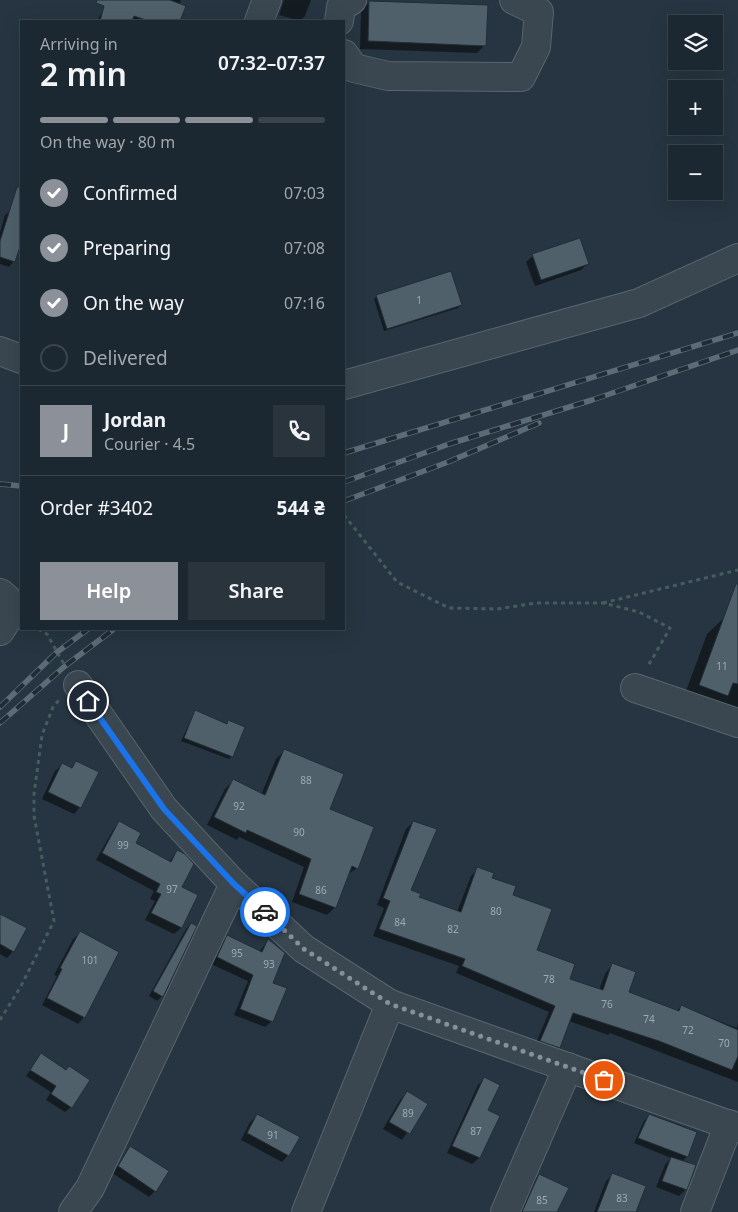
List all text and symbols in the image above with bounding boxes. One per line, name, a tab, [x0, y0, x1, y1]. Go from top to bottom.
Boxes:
map controls	[668, 15, 723, 200]
button: layers	[668, 15, 723, 70]
text: Arriving in	[40, 33, 118, 55]
text: 07:32–07:37	[218, 50, 325, 76]
text: 2 min	[40, 52, 127, 95]
button: +	[668, 80, 723, 135]
text: On the way · 80 m	[40, 131, 175, 153]
button: −	[668, 145, 723, 200]
icon: check	[40, 179, 68, 207]
text: Confirmed	[83, 180, 178, 206]
text: 07:03	[284, 182, 325, 204]
icon: check	[40, 234, 68, 262]
text: Preparing	[83, 235, 171, 261]
text: 07:08	[284, 237, 325, 259]
icon: check	[40, 289, 68, 317]
text: On the way	[83, 290, 184, 316]
text: 07:16	[284, 292, 325, 314]
house number: 1	[416, 293, 422, 307]
text: Delivered	[83, 345, 168, 371]
button: phone	[273, 405, 325, 457]
text: Jordan	[104, 407, 166, 433]
text: J	[63, 418, 69, 444]
text: Courier · 4.5	[104, 433, 195, 455]
text: Order #3402	[40, 495, 153, 521]
text: 544 ₴	[277, 495, 325, 521]
button: Help	[40, 562, 178, 620]
button: Share	[188, 562, 325, 620]
house number: 11	[716, 659, 728, 673]
pin	[67, 680, 109, 722]
icon: home	[74, 687, 102, 715]
house number: 88	[300, 773, 312, 787]
house number: 92	[233, 799, 245, 813]
house number: 90	[293, 825, 305, 839]
house number: 99	[117, 838, 129, 852]
house number: 97	[166, 882, 178, 896]
house number: 86	[315, 883, 327, 897]
courier	[240, 887, 290, 937]
icon: car	[251, 898, 279, 926]
house number: 80	[490, 904, 502, 918]
house number: 84	[394, 915, 406, 929]
house number: 82	[447, 922, 459, 936]
house number: 95	[231, 946, 243, 960]
house number: 101	[81, 953, 99, 967]
house number: 93	[263, 957, 275, 971]
house number: 78	[543, 972, 555, 986]
house number: 76	[601, 997, 613, 1011]
house number: 74	[643, 1012, 655, 1026]
house number: 72	[682, 1023, 694, 1037]
house number: 70	[718, 1036, 730, 1050]
pin	[583, 1059, 625, 1101]
icon: bag	[590, 1066, 618, 1094]
house number: 89	[402, 1106, 414, 1120]
house number: 87	[470, 1124, 482, 1138]
house number: 91	[267, 1128, 279, 1142]
house number: 83	[616, 1191, 628, 1205]
house number: 85	[536, 1193, 548, 1207]

